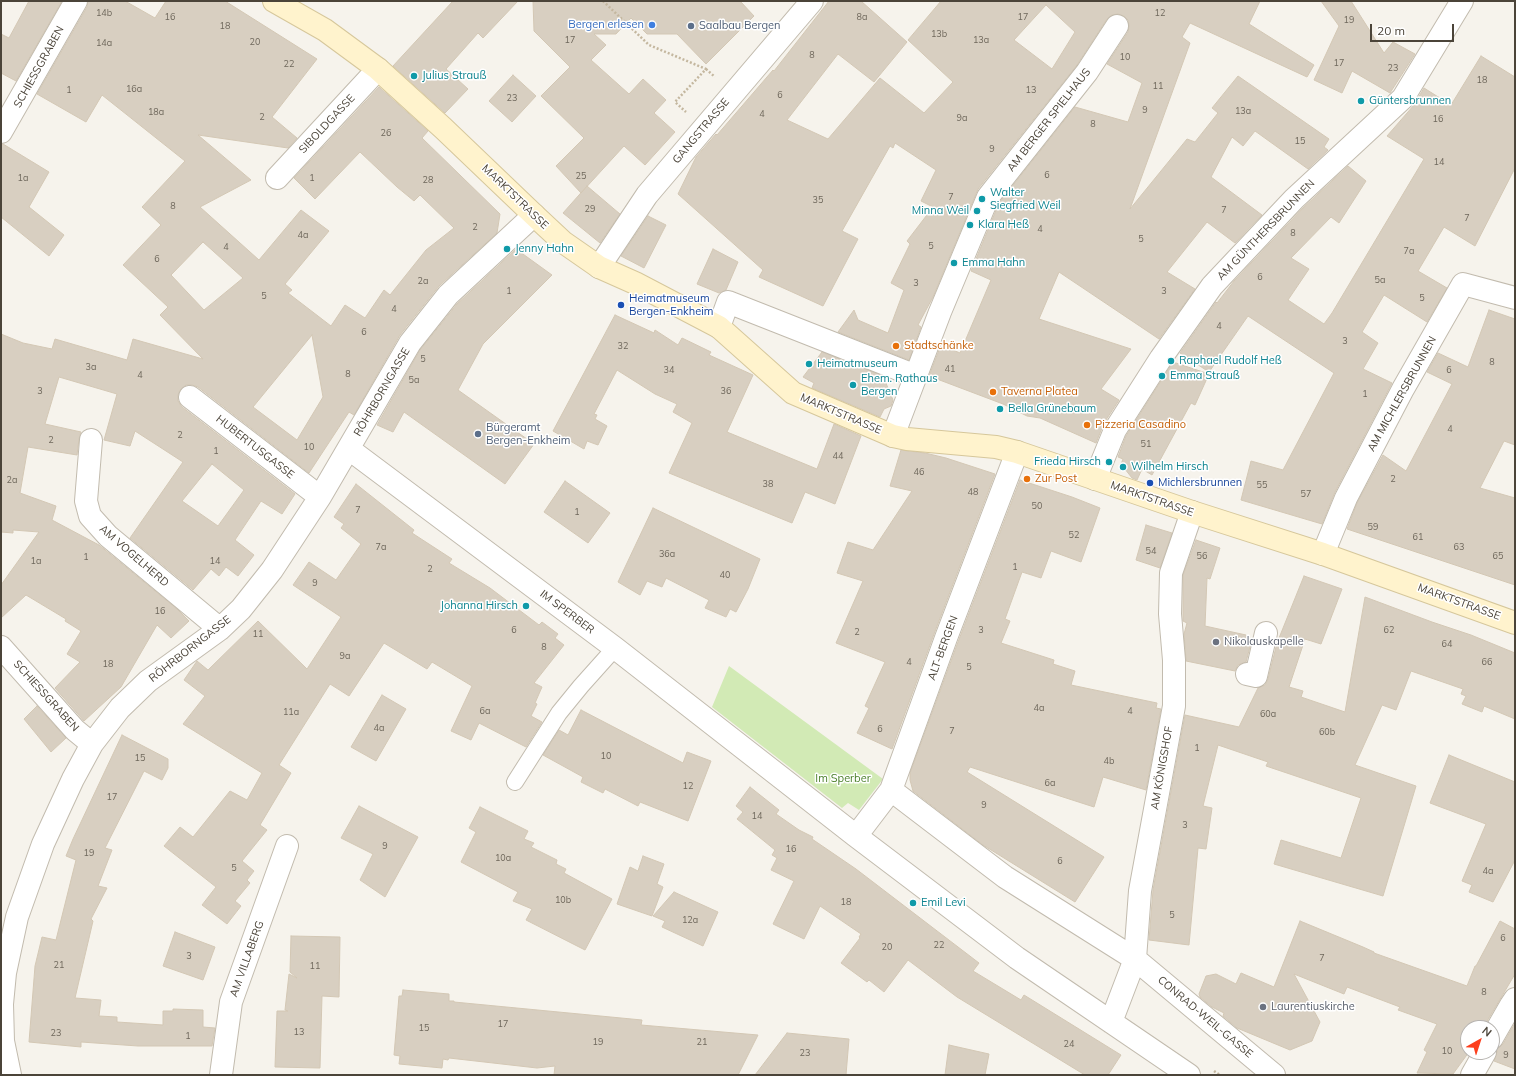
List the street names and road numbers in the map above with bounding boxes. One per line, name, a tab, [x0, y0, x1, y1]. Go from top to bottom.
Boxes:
street label: SCHIESSGRABEN	[11, 24, 67, 110]
street label: AM BERGER SPIELHAUS	[1005, 66, 1093, 174]
street label: SIBOLDGASSE	[296, 92, 358, 156]
street label: GANGSTRASSE	[670, 96, 732, 166]
street label: MARKTSTRASSE	[479, 162, 551, 232]
street label: AM GÜNTHERSBRUNNEN	[1214, 177, 1318, 283]
street label: AM MICHLERSBRUNNEN	[1365, 334, 1439, 454]
street label: RÖHRBORNGASSE	[351, 345, 413, 439]
street label: MARKTSTRASSE	[798, 391, 884, 437]
street label: HUBERTUSGASSE	[213, 412, 297, 482]
street label: MARKTSTRASSE	[1109, 479, 1195, 519]
street label: AM VOGELHERD	[97, 522, 171, 590]
street label: MARKTSTRASSE	[1416, 581, 1502, 623]
street label: IM SPERBER	[537, 587, 597, 637]
street label: RÖHRBORNGASSE	[146, 613, 234, 685]
street label: ALT-BERGEN	[925, 614, 961, 682]
street label: SCHIESSGRABEN	[10, 658, 82, 734]
street label: AM KÖNIGSHOF	[1148, 725, 1176, 811]
street label: AM VILLABERG	[227, 919, 267, 999]
street label: CONRAD-WEIL-GASSE	[1155, 973, 1255, 1061]

